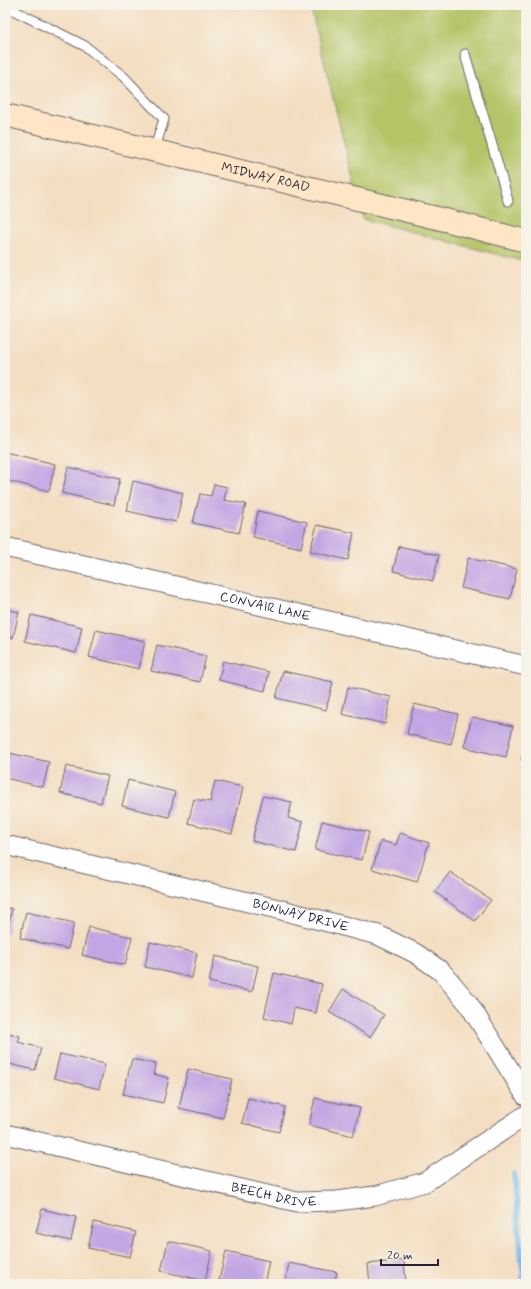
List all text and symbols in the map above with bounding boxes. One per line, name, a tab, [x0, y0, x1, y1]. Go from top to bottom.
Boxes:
street label: MIDWAY ROAD	[220, 158, 312, 196]
street label: CONVAIR LANE	[218, 588, 312, 625]
street label: BONWAY DRIVE	[251, 895, 351, 936]
street label: BEECH DRIVE	[230, 1178, 317, 1210]
scale bar	[381, 1241, 438, 1267]
text: 20 m	[387, 1248, 413, 1264]

